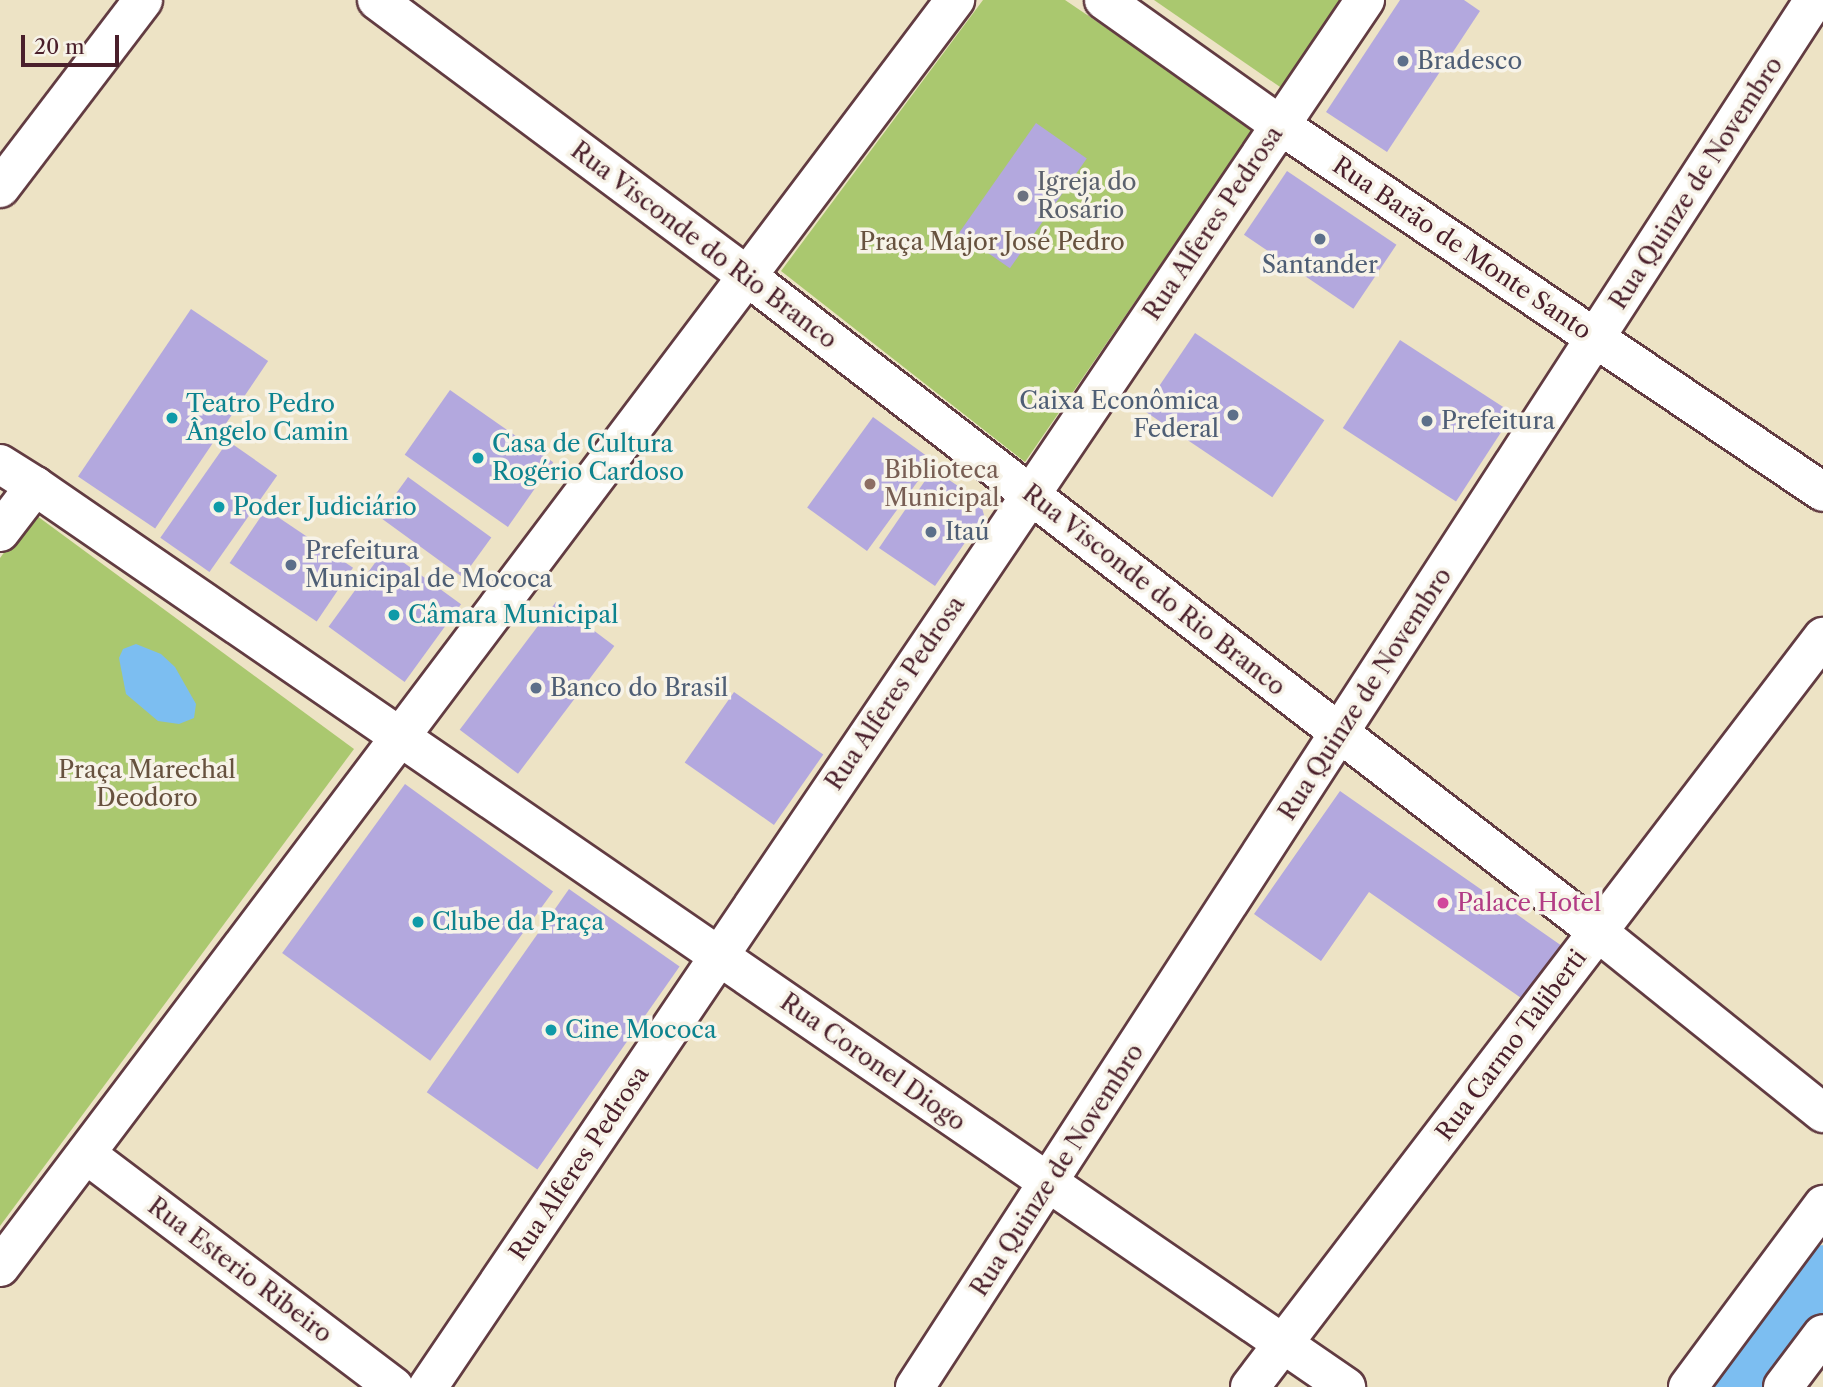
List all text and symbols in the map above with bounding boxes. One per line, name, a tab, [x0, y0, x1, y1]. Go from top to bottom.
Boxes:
scale bar	[24, 21, 122, 65]
text: 20 m	[34, 34, 85, 59]
place label: Bradesco	[1417, 47, 1522, 75]
street label: Rua Quinze de Novembro	[1603, 51, 1789, 315]
marker: Bradesco	[1395, 53, 1411, 69]
street label: Rua Alferes Pedrosa	[1137, 120, 1289, 326]
street label: Rua Visconde do Rio Branco	[565, 135, 843, 355]
street label: Rua Barão de Monte Santo	[1327, 151, 1597, 345]
place label: Igreja do Rosário	[1037, 168, 1137, 224]
marker: Igreja do Rosário	[1015, 188, 1031, 204]
park label: Praça Major José Pedro	[859, 228, 1125, 256]
marker: Santander	[1312, 231, 1328, 247]
place label: Santander	[1262, 251, 1378, 279]
place label: Caixa Econômica Federal	[1019, 387, 1219, 443]
place label: Teatro Pedro Ângelo Camin	[186, 390, 349, 446]
marker: Caixa Econômica Federal	[1225, 407, 1241, 423]
place label: Prefeitura	[1441, 407, 1555, 435]
marker: Teatro Pedro Ângelo Camin	[164, 410, 180, 426]
marker: Prefeitura	[1419, 413, 1435, 429]
place label: Casa de Cultura Rogério Cardoso	[492, 430, 684, 486]
marker: Casa de Cultura Rogério Cardoso	[470, 450, 486, 466]
place label: Biblioteca Municipal	[884, 456, 999, 512]
marker: Biblioteca Municipal	[862, 476, 878, 492]
street label: Rua Visconde do Rio Branco	[1016, 478, 1292, 702]
place label: Poder Judiciário	[233, 493, 417, 521]
marker: Poder Judiciário	[211, 499, 227, 515]
place label: Itaú	[945, 518, 989, 546]
marker: Itaú	[923, 524, 939, 540]
place label: Prefeitura Municipal de Mococa	[305, 537, 552, 593]
marker: Prefeitura Municipal de Mococa	[283, 557, 299, 573]
street label: Rua Quinze de Novembro	[1272, 562, 1458, 826]
street label: Rua Alferes Pedrosa	[819, 590, 971, 796]
place label: Câmara Municipal	[408, 601, 619, 629]
marker: Câmara Municipal	[386, 607, 402, 623]
place label: Banco do Brasil	[550, 674, 728, 702]
marker: Banco do Brasil	[528, 680, 544, 696]
park label: Praça Marechal Deodoro	[58, 756, 236, 812]
place label: Palace Hotel	[1457, 889, 1601, 917]
marker: Palace Hotel	[1435, 895, 1451, 911]
place label: Clube da Praça	[432, 908, 604, 936]
marker: Clube da Praça	[410, 914, 426, 930]
street label: Rua Carmo Taliberti	[1429, 943, 1593, 1147]
street label: Rua Coronel Diogo	[775, 987, 971, 1137]
place label: Cine Mococa	[565, 1016, 717, 1044]
marker: Cine Mococa	[543, 1022, 559, 1038]
street label: Rua Quinze de Novembro	[964, 1038, 1150, 1302]
street label: Rua Alferes Pedrosa	[503, 1060, 655, 1266]
street label: Rua Esterio Ribeiro	[142, 1191, 338, 1349]

